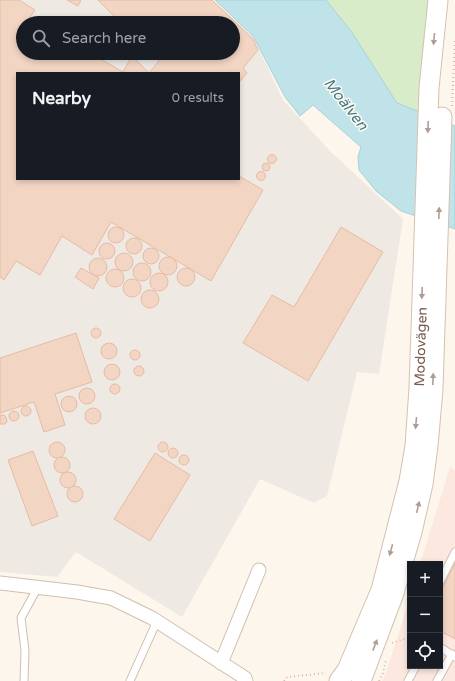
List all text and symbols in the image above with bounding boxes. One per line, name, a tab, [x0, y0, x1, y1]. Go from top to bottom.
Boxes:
search box	[16, 16, 240, 60]
icon: search	[30, 27, 52, 49]
text: Search here	[62, 29, 146, 47]
one-way arrow	[431, 33, 437, 45]
water label: Moälven	[320, 74, 372, 134]
text: Nearby	[32, 88, 91, 109]
text: 0 results	[172, 90, 224, 106]
one-way arrow	[425, 121, 431, 134]
one-way arrow	[435, 207, 442, 219]
one-way arrow	[419, 287, 426, 299]
street label: Modovägen	[411, 307, 431, 387]
one-way arrow	[430, 372, 436, 385]
one-way arrow	[413, 417, 420, 429]
one-way arrow	[415, 501, 421, 514]
one-way arrow	[388, 544, 394, 556]
map controls	[407, 561, 443, 669]
button: +	[407, 561, 443, 597]
button: −	[407, 597, 443, 633]
button: locate	[407, 633, 443, 669]
one-way arrow	[372, 638, 378, 650]

